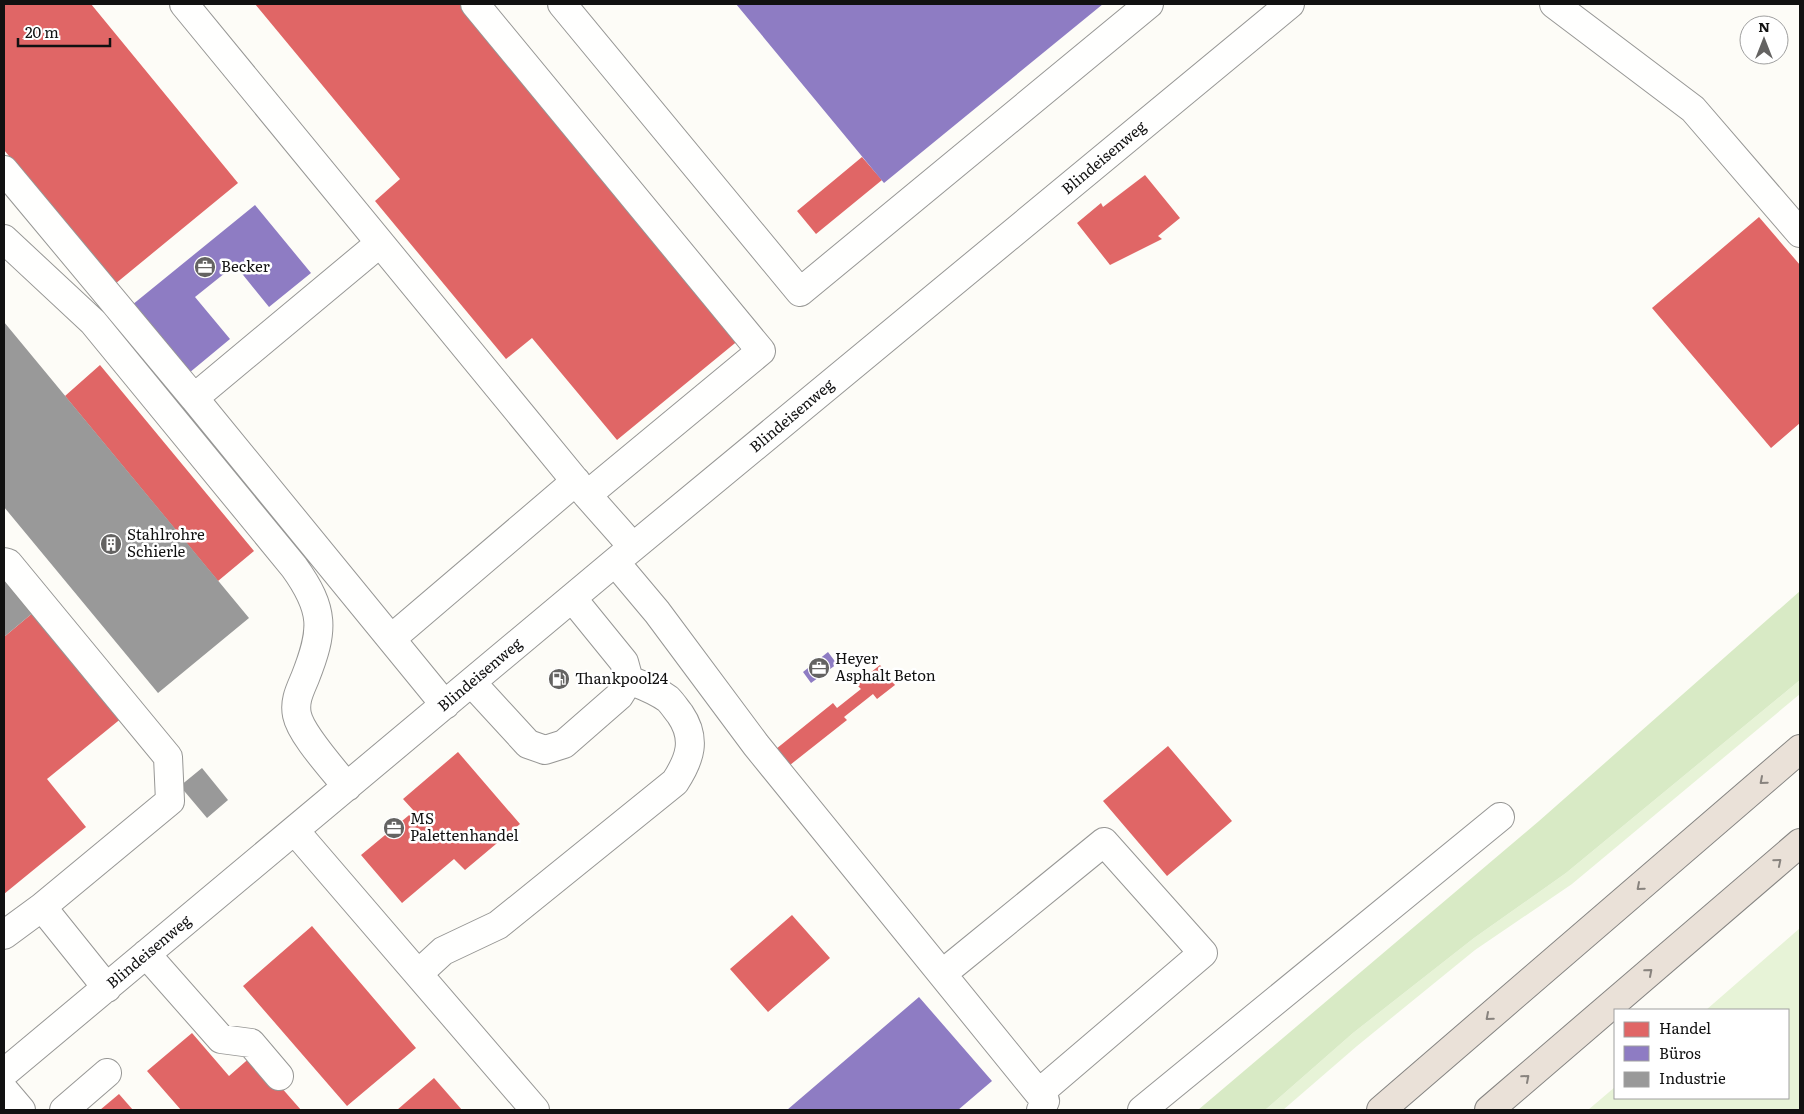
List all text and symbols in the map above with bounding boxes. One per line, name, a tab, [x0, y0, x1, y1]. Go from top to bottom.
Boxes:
scale bar	[18, 15, 110, 47]
north arrow	[1739, 15, 1789, 65]
text: N	[1758, 16, 1770, 36]
text: 20 m	[25, 20, 59, 43]
street label: Blindeisenweg	[1056, 114, 1151, 199]
place label: Becker	[221, 254, 270, 277]
office icon: Becker	[193, 255, 217, 279]
street label: Blindeisenweg	[744, 372, 839, 457]
place label: Stahlrohre Schierle	[127, 522, 205, 562]
building icon: Stahlrohre Schierle	[99, 532, 123, 556]
street label: Blindeisenweg	[432, 631, 527, 716]
place label: Heyer Asphalt Beton	[835, 646, 936, 686]
office icon: Heyer Asphalt Beton	[807, 656, 831, 680]
place label: Thankpool24	[575, 666, 668, 689]
fuel station icon: Thankpool24	[547, 667, 571, 691]
one-way arrow	[1760, 775, 1769, 784]
place label: MS Palettenhandel	[410, 806, 518, 846]
office icon: MS Palettenhandel	[382, 816, 406, 840]
one-way arrow	[1772, 859, 1781, 868]
one-way arrow	[1637, 881, 1646, 890]
street label: Blindeisenweg	[101, 908, 196, 993]
one-way arrow	[1644, 969, 1653, 978]
legend	[1614, 1009, 1789, 1099]
one-way arrow	[1485, 1012, 1494, 1021]
text: Handel	[1659, 1016, 1711, 1039]
text: Büros	[1659, 1041, 1701, 1064]
text: Industrie	[1659, 1066, 1726, 1089]
one-way arrow	[1521, 1075, 1530, 1084]

